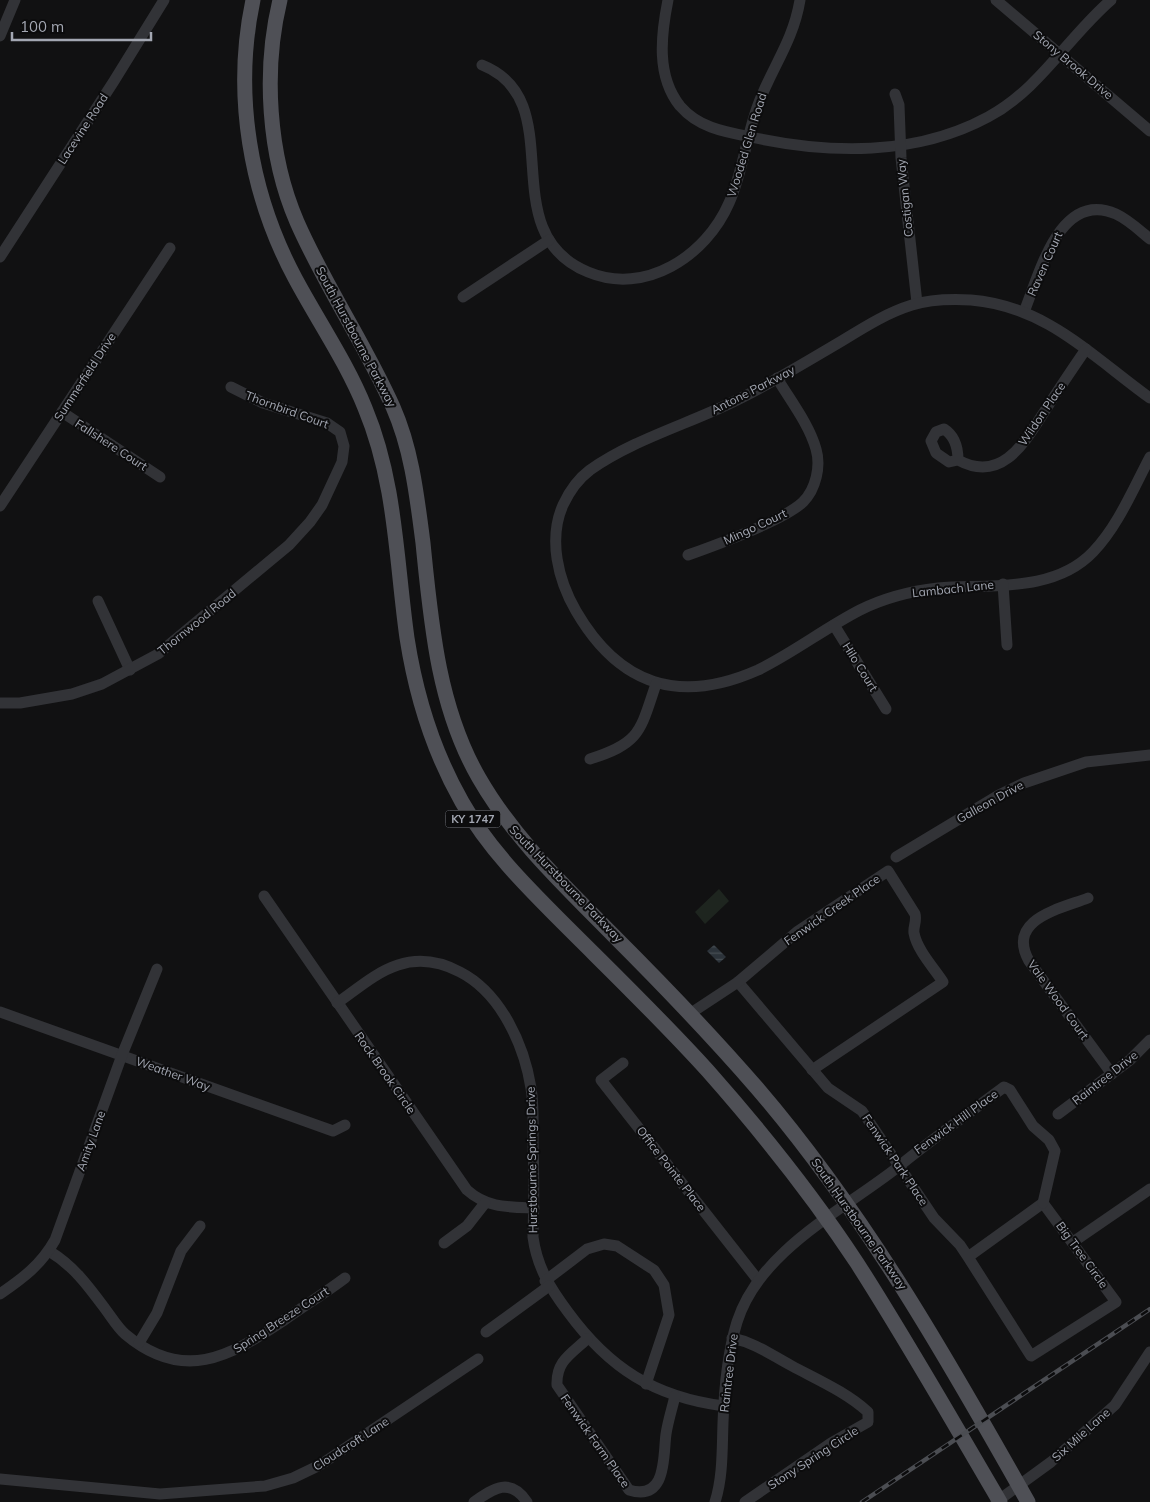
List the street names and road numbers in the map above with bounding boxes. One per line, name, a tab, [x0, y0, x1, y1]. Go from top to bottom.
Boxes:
street label: Stony Brook Drive	[1030, 27, 1116, 102]
street label: Lacevine Road	[54, 91, 111, 167]
street label: Wooded Glen Road	[724, 91, 770, 199]
street label: Costigan Way	[893, 158, 916, 238]
street label: Raven Court	[1024, 229, 1065, 298]
street label: South Hurstbourne Parkway	[313, 264, 400, 410]
street label: Summerfield Drive	[50, 330, 119, 424]
street label: Antone Parkway	[708, 362, 798, 417]
street label: Wildon Place	[1015, 379, 1068, 448]
street label: Thornbird Court	[243, 387, 331, 432]
street label: Fallshere Court	[72, 416, 150, 474]
street label: Mingo Court	[721, 505, 789, 548]
street label: Lambach Lane	[911, 577, 995, 600]
street label: Thornwood Road	[155, 585, 239, 658]
street label: Hilo Court	[839, 639, 881, 694]
street label: Galleon Drive	[954, 777, 1026, 826]
road number: KY 1747	[446, 811, 500, 828]
street label: South Hurstbourne Parkway	[506, 822, 627, 946]
street label: Fenwick Creek Place	[781, 871, 883, 948]
street label: Vale Wood Court	[1025, 957, 1092, 1042]
street label: Rock Brook Circle	[352, 1029, 419, 1117]
street label: Raintree Drive	[1069, 1047, 1140, 1108]
street label: Weather Way	[134, 1053, 213, 1094]
street label: Fenwick Hill Place	[911, 1086, 1000, 1157]
street label: Hurstbourne Springs Drive	[523, 1087, 540, 1234]
street label: Amity Lane	[73, 1109, 108, 1173]
street label: Fenwick Park Place	[859, 1111, 932, 1208]
street label: Office Pointe Place	[634, 1123, 709, 1214]
street label: South Hurstbourne Parkway	[808, 1155, 911, 1293]
street label: Big Tree Circle	[1053, 1218, 1112, 1291]
street label: Spring Breeze Court	[230, 1283, 331, 1356]
street label: Raintree Drive	[716, 1333, 741, 1413]
street label: Fenwick Farm Place	[558, 1391, 633, 1490]
street label: Six Mile Lane	[1049, 1405, 1113, 1465]
street label: Cloudcroft Lane	[310, 1413, 391, 1474]
street label: Stony Spring Circle	[765, 1423, 861, 1492]

